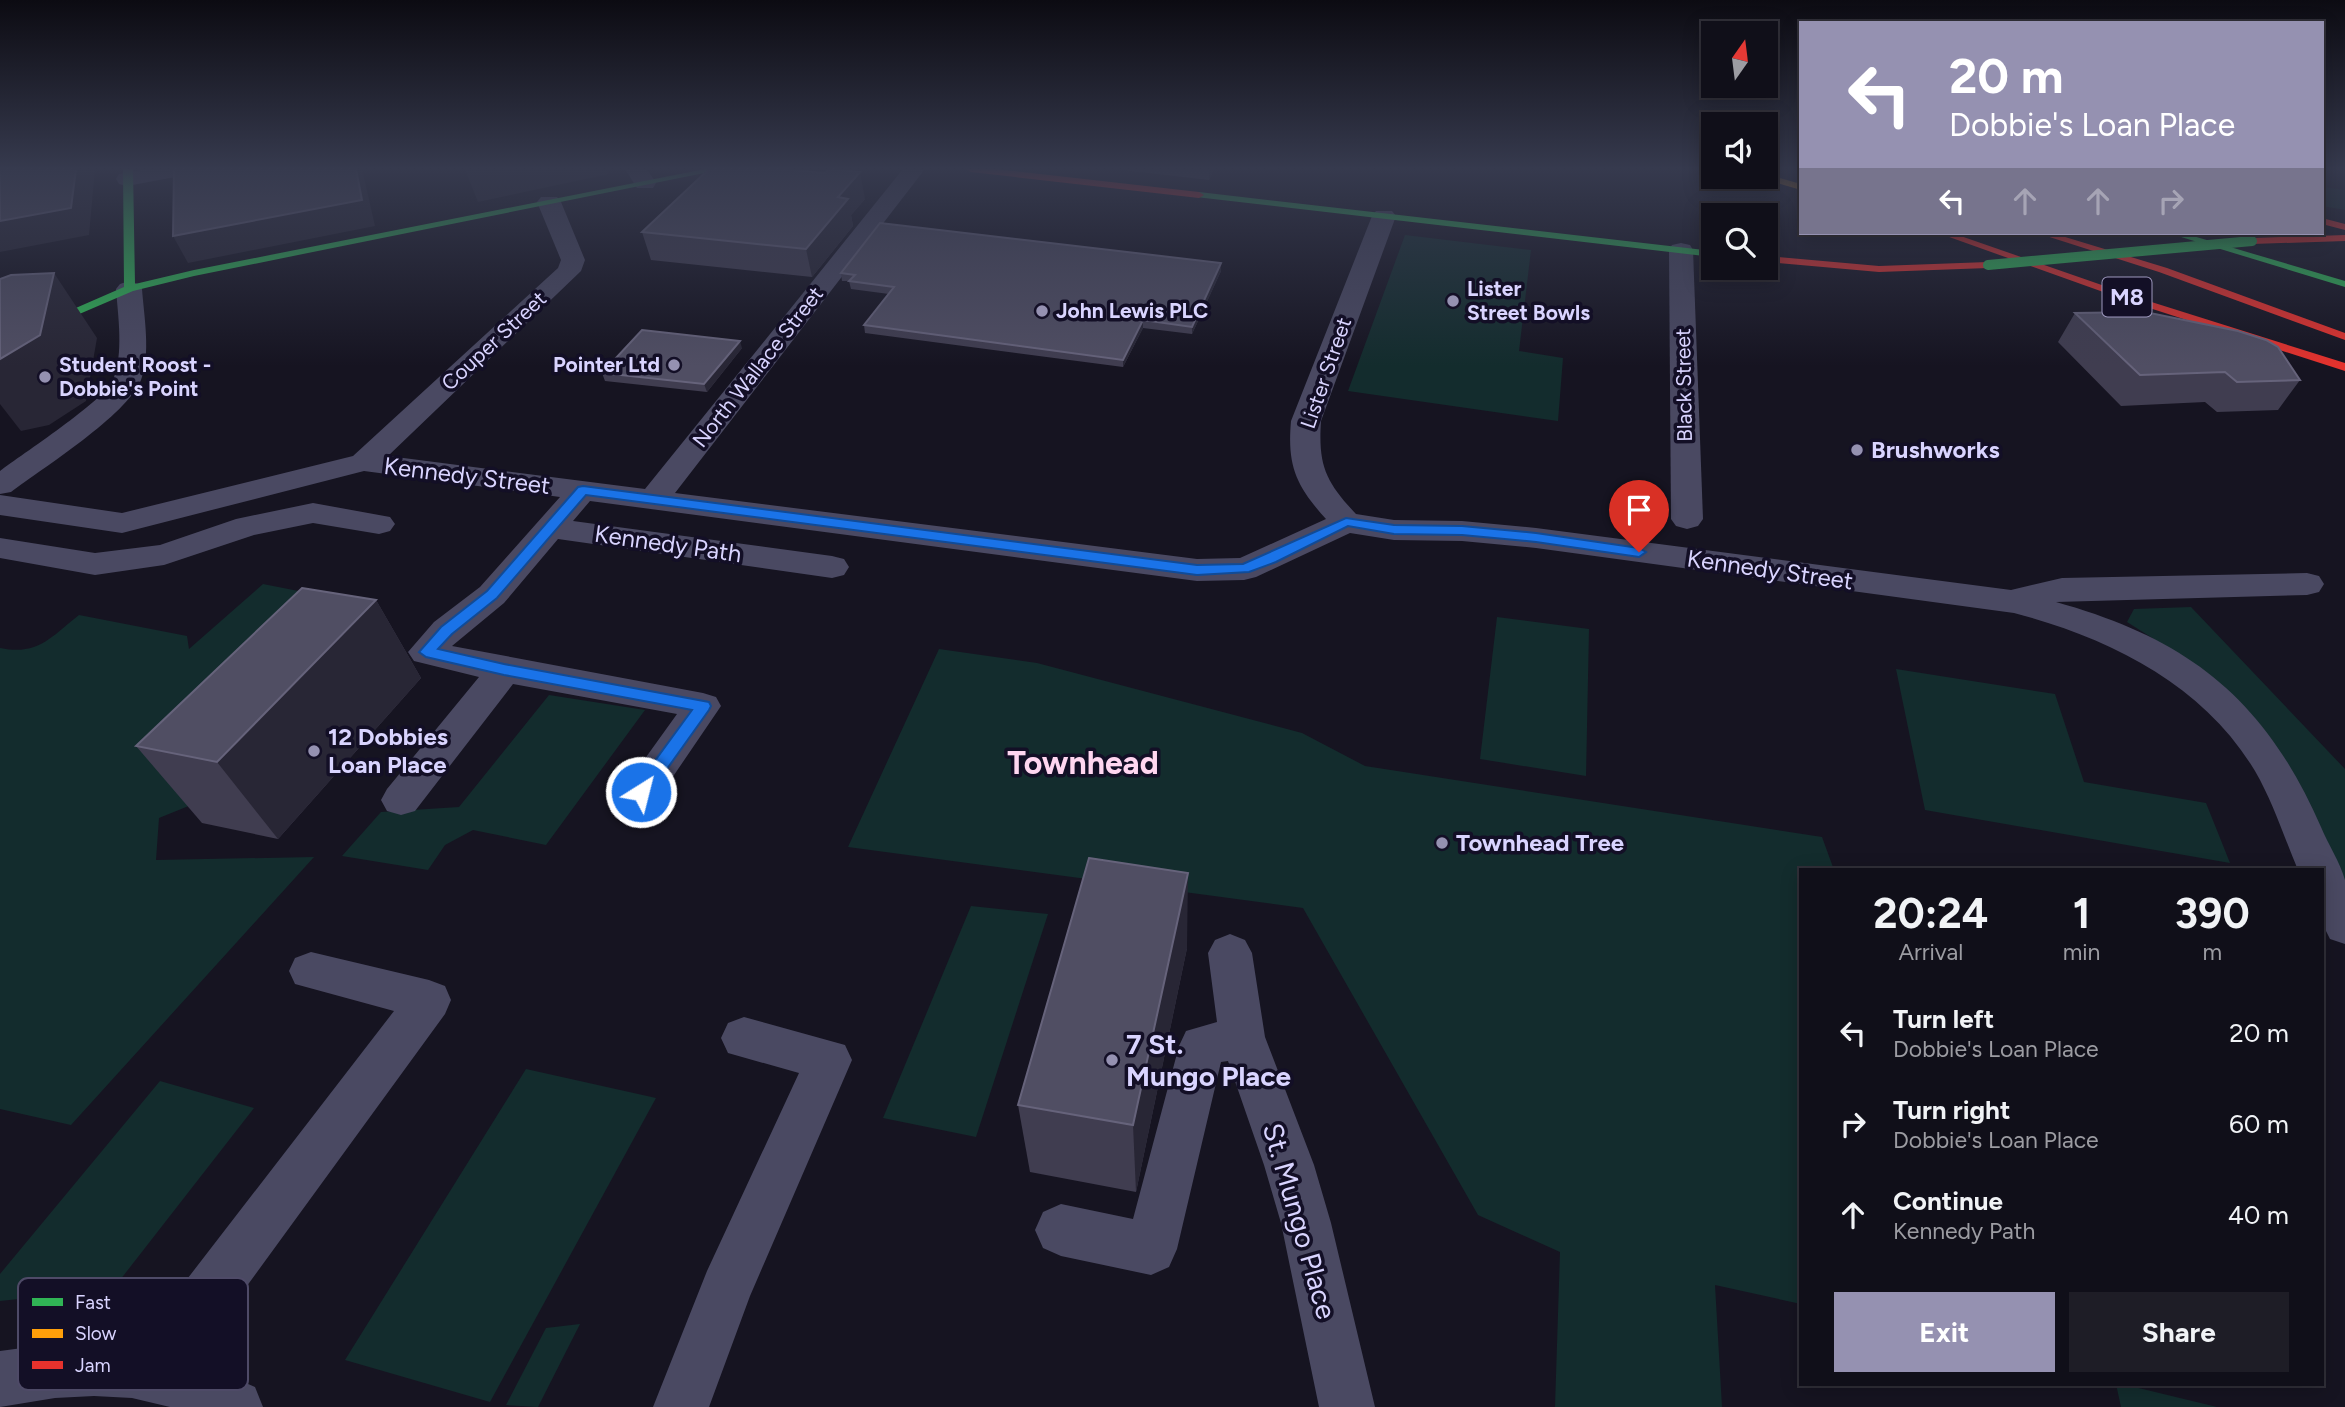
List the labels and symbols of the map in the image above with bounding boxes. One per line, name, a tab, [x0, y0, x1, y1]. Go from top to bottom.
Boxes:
north arrow	[1701, 21, 1778, 98]
place label: Lister Street Bowls	[1467, 276, 1590, 325]
road number: M8	[2102, 278, 2152, 316]
street label: North Wallace Street	[687, 281, 828, 452]
street label: Couper Street	[436, 286, 551, 395]
marker: Lister Street Bowls	[1445, 293, 1461, 309]
place label: John Lewis PLC	[1056, 298, 1208, 323]
marker: John Lewis PLC	[1034, 303, 1050, 319]
street label: Lister Street	[1295, 314, 1356, 432]
street label: Black Street	[1670, 328, 1697, 442]
place label: Student Roost - Dobbie's Point	[59, 352, 211, 401]
place label: Pointer Ltd	[553, 352, 660, 377]
marker: Pointer Ltd	[666, 357, 682, 373]
marker: Student Roost - Dobbie's Point	[37, 369, 53, 385]
place label: Brushworks	[1871, 435, 2000, 464]
marker: Brushworks	[1849, 442, 1865, 458]
street label: Kennedy Street	[382, 451, 552, 500]
pin	[1609, 480, 1669, 552]
street label: Kennedy Path	[593, 519, 744, 568]
street label: Kennedy Street	[1685, 544, 1855, 596]
place label: 12 Dobbies Loan Place	[328, 722, 448, 779]
marker: 12 Dobbies Loan Place	[306, 743, 322, 759]
district label: Townhead	[1007, 744, 1159, 782]
position arrow	[604, 755, 678, 829]
place label: Townhead Tree	[1456, 828, 1624, 857]
marker: Townhead Tree	[1434, 835, 1450, 851]
place label: 7 St. Mungo Place	[1126, 1027, 1291, 1093]
marker: 7 St. Mungo Place	[1104, 1052, 1120, 1068]
street label: St. Mungo Place	[1256, 1119, 1344, 1323]
legend	[18, 1278, 248, 1390]
text: Fast	[75, 1291, 111, 1314]
text: Slow	[75, 1322, 117, 1345]
text: Jam	[75, 1354, 111, 1377]

